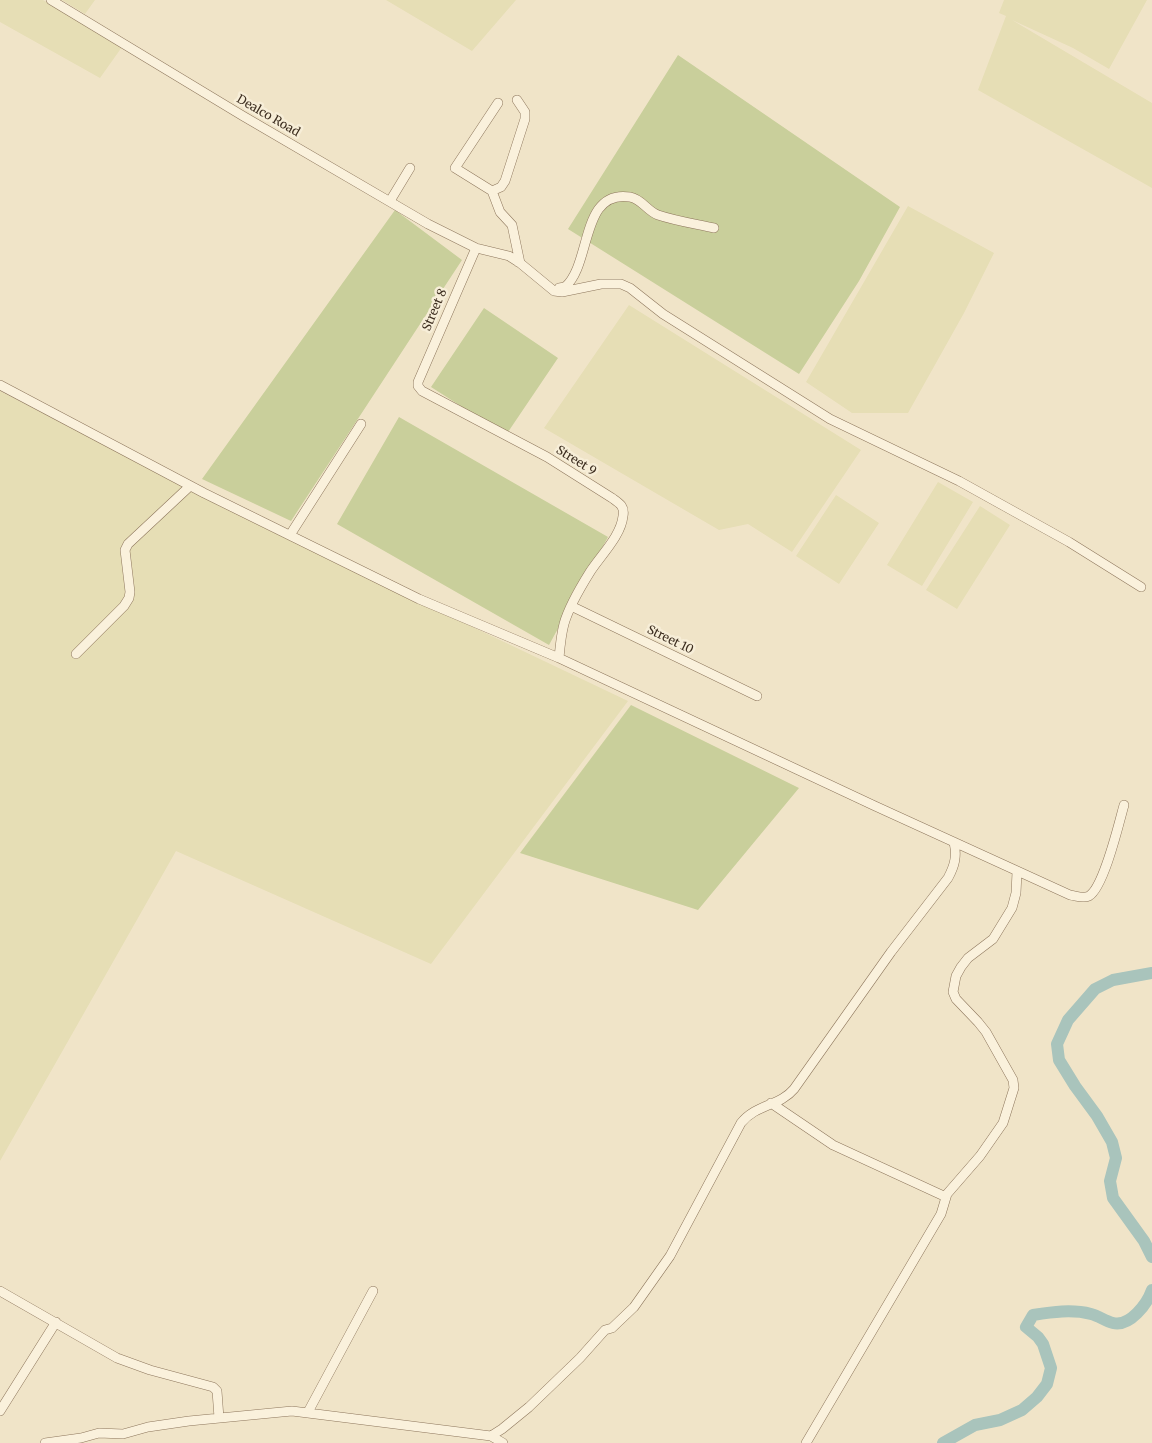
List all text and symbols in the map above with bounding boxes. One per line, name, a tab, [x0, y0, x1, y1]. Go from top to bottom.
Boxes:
street label: Dealco Road	[234, 92, 302, 140]
street label: Street 8	[420, 287, 450, 333]
street label: Street 9	[553, 443, 599, 479]
street label: Street 10	[644, 623, 696, 657]

